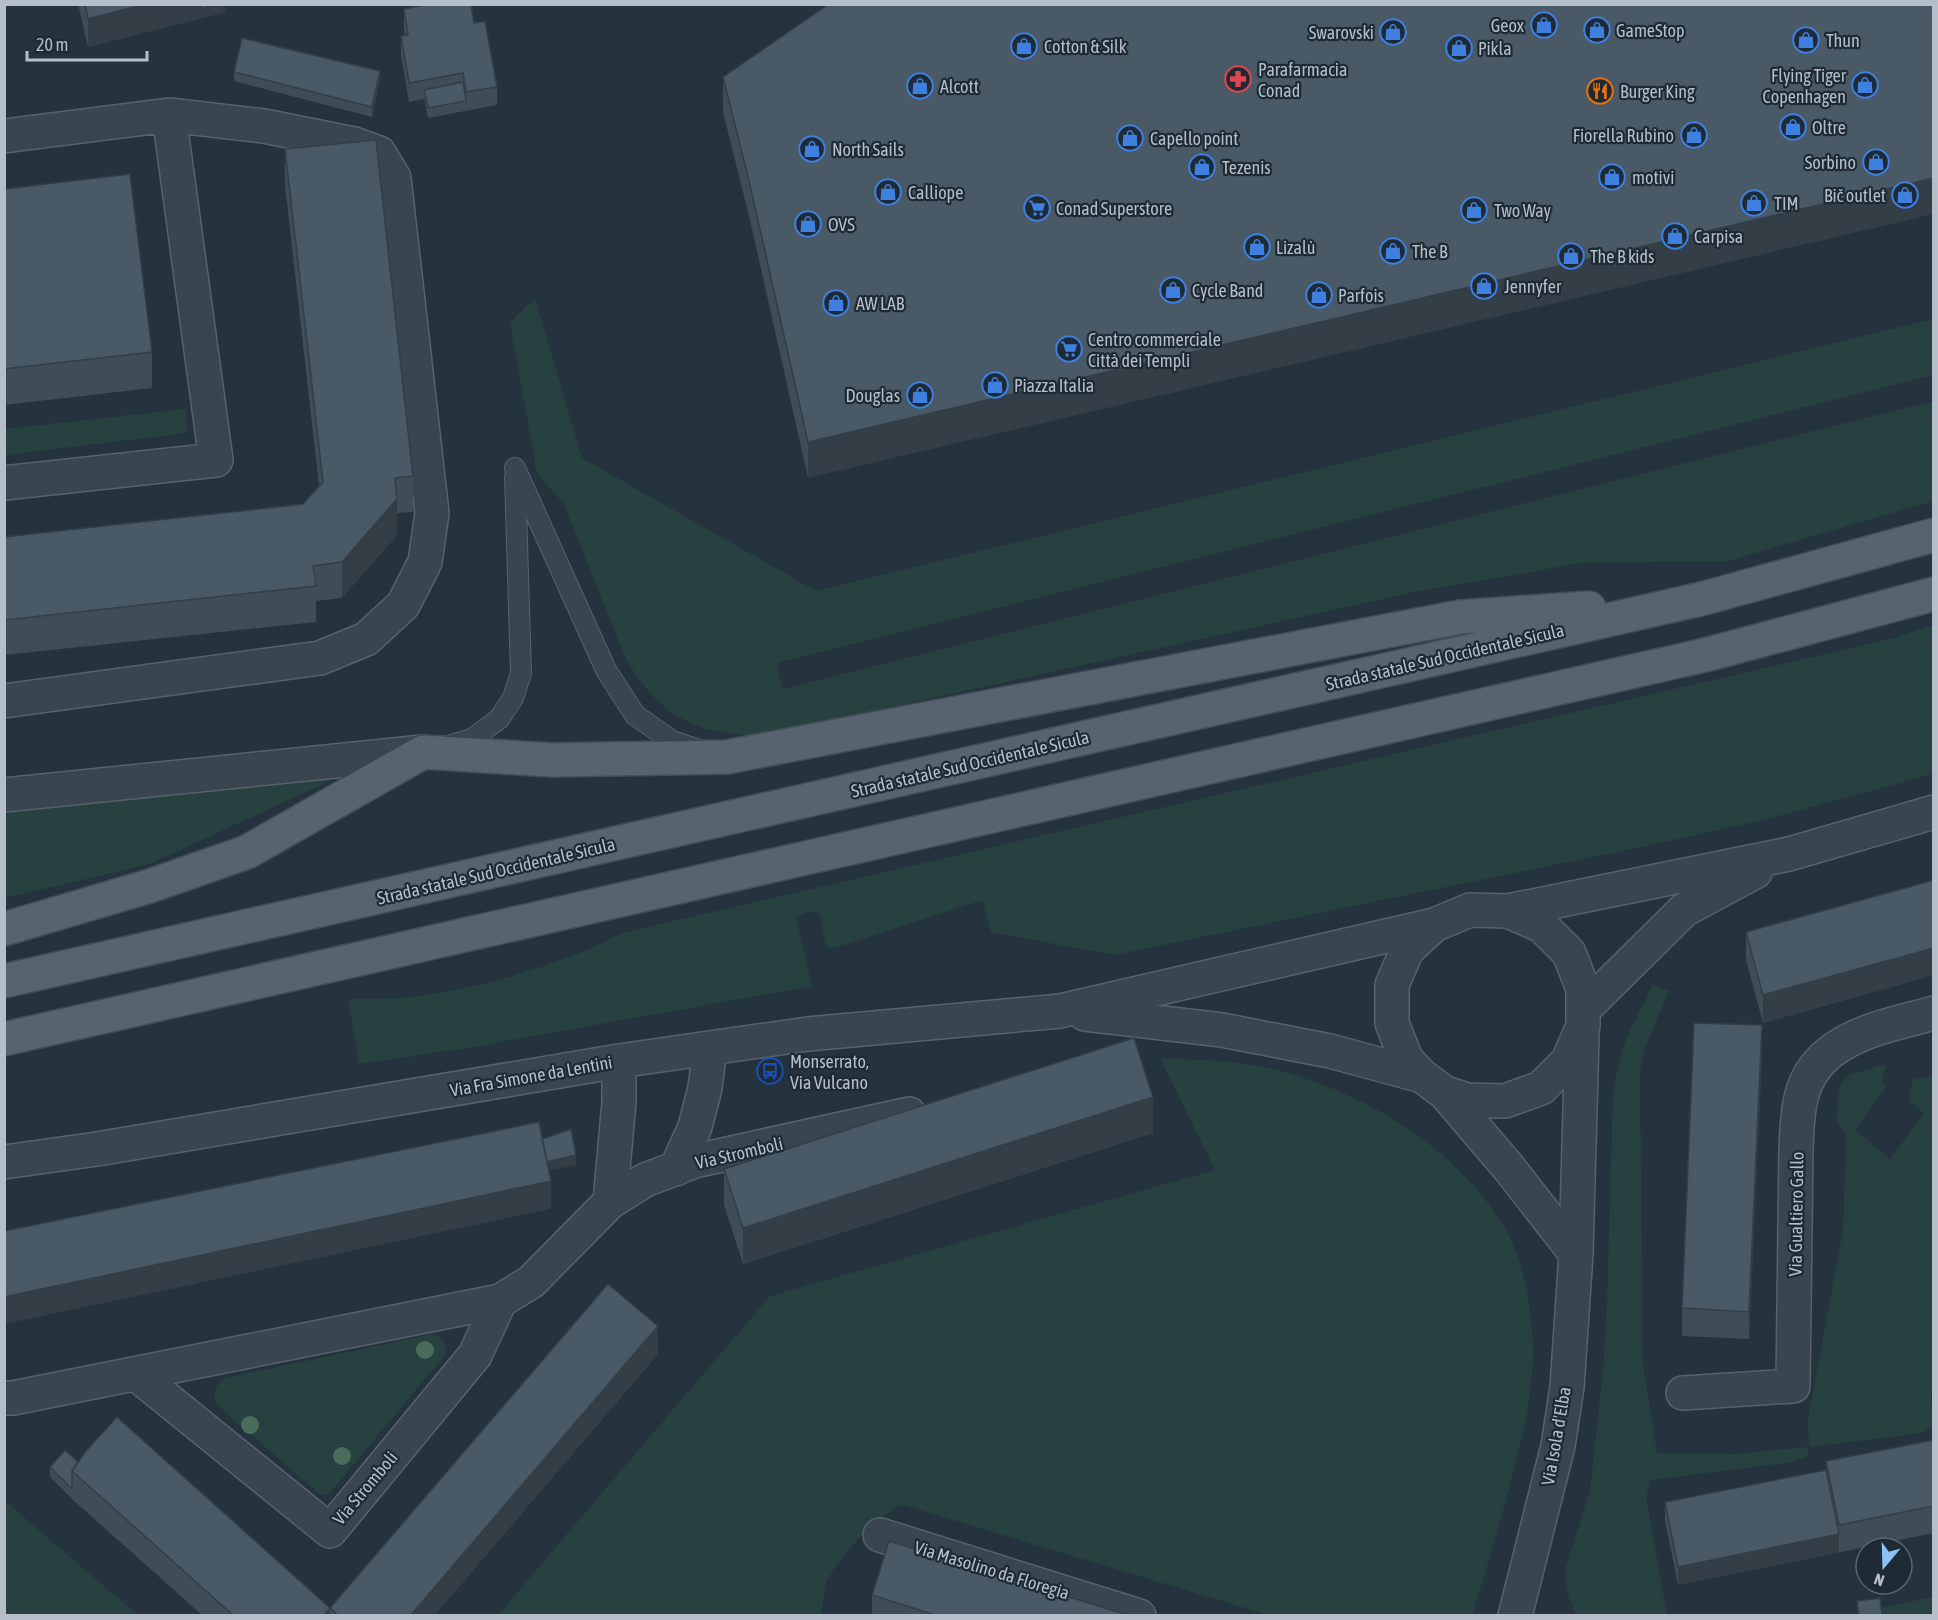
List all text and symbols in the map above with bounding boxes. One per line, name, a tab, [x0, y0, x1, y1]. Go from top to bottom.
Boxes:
shop icon: Geox	[1529, 10, 1559, 40]
place label: Geox	[1491, 15, 1524, 36]
shop icon: GameStop	[1582, 15, 1612, 45]
shop icon: Swarovski	[1378, 17, 1408, 47]
place label: GameStop	[1616, 20, 1685, 41]
place label: Swarovski	[1309, 22, 1374, 43]
scale bar	[27, 24, 147, 62]
shop icon: Thun	[1791, 25, 1821, 55]
place label: Thun	[1826, 30, 1860, 51]
shop icon: Cotton & Silk	[1009, 31, 1039, 61]
shop icon: Pikla	[1444, 33, 1474, 63]
text: 20 m	[36, 34, 68, 55]
place label: Cotton & Silk	[1044, 36, 1127, 57]
place label: Pikla	[1478, 38, 1512, 59]
place label: Parafarmacia Conad	[1258, 59, 1347, 101]
pharmacy icon: Parafarmacia Conad	[1223, 64, 1253, 94]
place label: Flying Tiger Copenhagen	[1763, 65, 1847, 107]
shop icon: Flying Tiger Copenhagen	[1850, 70, 1880, 100]
shop icon: Alcott	[905, 71, 935, 101]
place label: Alcott	[940, 76, 979, 97]
restaurant icon: Burger King	[1585, 76, 1615, 106]
place label: Burger King	[1620, 81, 1695, 102]
shop icon: Oltre	[1778, 112, 1808, 142]
place label: Oltre	[1812, 117, 1846, 138]
shop icon: Fiorella Rubino	[1679, 120, 1709, 150]
shop icon: Capello point	[1115, 123, 1145, 153]
place label: Fiorella Rubino	[1573, 125, 1674, 146]
place label: Capello point	[1150, 128, 1239, 149]
shop icon: North Sails	[797, 134, 827, 164]
place label: North Sails	[832, 139, 904, 160]
shop icon: Sorbino	[1861, 147, 1891, 177]
shop icon: Tezenis	[1187, 152, 1217, 182]
place label: Sorbino	[1805, 152, 1856, 173]
place label: Tezenis	[1222, 157, 1271, 178]
shop icon: motivi	[1597, 162, 1627, 192]
place label: motivi	[1632, 167, 1674, 188]
shop icon: Calliope	[873, 177, 903, 207]
shop icon: Bič outlet	[1890, 180, 1920, 210]
place label: Calliope	[908, 182, 963, 203]
place label: Bič outlet	[1824, 185, 1886, 206]
shop icon: TIM	[1739, 188, 1769, 218]
supermarket icon: Conad Superstore	[1022, 193, 1052, 223]
place label: TIM	[1774, 193, 1799, 214]
shop icon: Two Way	[1459, 195, 1489, 225]
place label: Conad Superstore	[1056, 198, 1172, 219]
place label: Two Way	[1494, 200, 1551, 221]
shop icon: OVS	[793, 209, 823, 239]
place label: OVS	[828, 214, 855, 235]
shop icon: Carpisa	[1660, 221, 1690, 251]
place label: Carpisa	[1694, 226, 1743, 247]
shop icon: Lizalù	[1242, 232, 1272, 262]
shop icon: The B	[1378, 236, 1408, 266]
place label: Lizalù	[1276, 237, 1315, 258]
place label: The B	[1412, 241, 1448, 262]
shop icon: The B kids	[1556, 241, 1586, 271]
place label: The B kids	[1590, 246, 1654, 267]
shop icon: Jennyfer	[1469, 271, 1499, 301]
shop icon: Cycle Band	[1158, 275, 1188, 305]
place label: Jennyfer	[1504, 276, 1562, 297]
place label: Cycle Band	[1192, 280, 1263, 301]
shop icon: Parfois	[1304, 280, 1334, 310]
place label: Parfois	[1338, 285, 1384, 306]
shop icon: AW LAB	[821, 288, 851, 318]
place label: AW LAB	[856, 293, 905, 314]
place label: Centro commerciale Città dei Templi	[1088, 329, 1221, 371]
supermarket icon: Centro commerciale Città dei Templi	[1054, 334, 1084, 364]
shop icon: Piazza Italia	[980, 370, 1010, 400]
place label: Piazza Italia	[1014, 375, 1094, 396]
shop icon: Douglas	[905, 380, 935, 410]
place label: Douglas	[846, 385, 900, 406]
street label: Strada statale Sud Occidentale Sicula	[1324, 619, 1566, 695]
street label: Strada statale Sud Occidentale Sicula	[849, 726, 1091, 802]
street label: Strada statale Sud Occidentale Sicula	[375, 833, 617, 909]
street label: Via Fra Simone da Lentini	[448, 1051, 614, 1101]
place label: Monserrato, Via Vulcano	[790, 1051, 869, 1093]
bus stop icon: Monserrato, Via Vulcano	[755, 1056, 785, 1086]
street label: Via Stromboli	[693, 1133, 785, 1173]
street label: Via Gualtiero Gallo	[1784, 1152, 1808, 1276]
street label: Via Isola d'Elba	[1537, 1385, 1575, 1487]
street label: Via Stromboli	[328, 1447, 402, 1529]
street label: Via Masolino da Floregia	[912, 1536, 1072, 1604]
north arrow	[1854, 1536, 1914, 1596]
text: N	[1872, 1570, 1887, 1590]

